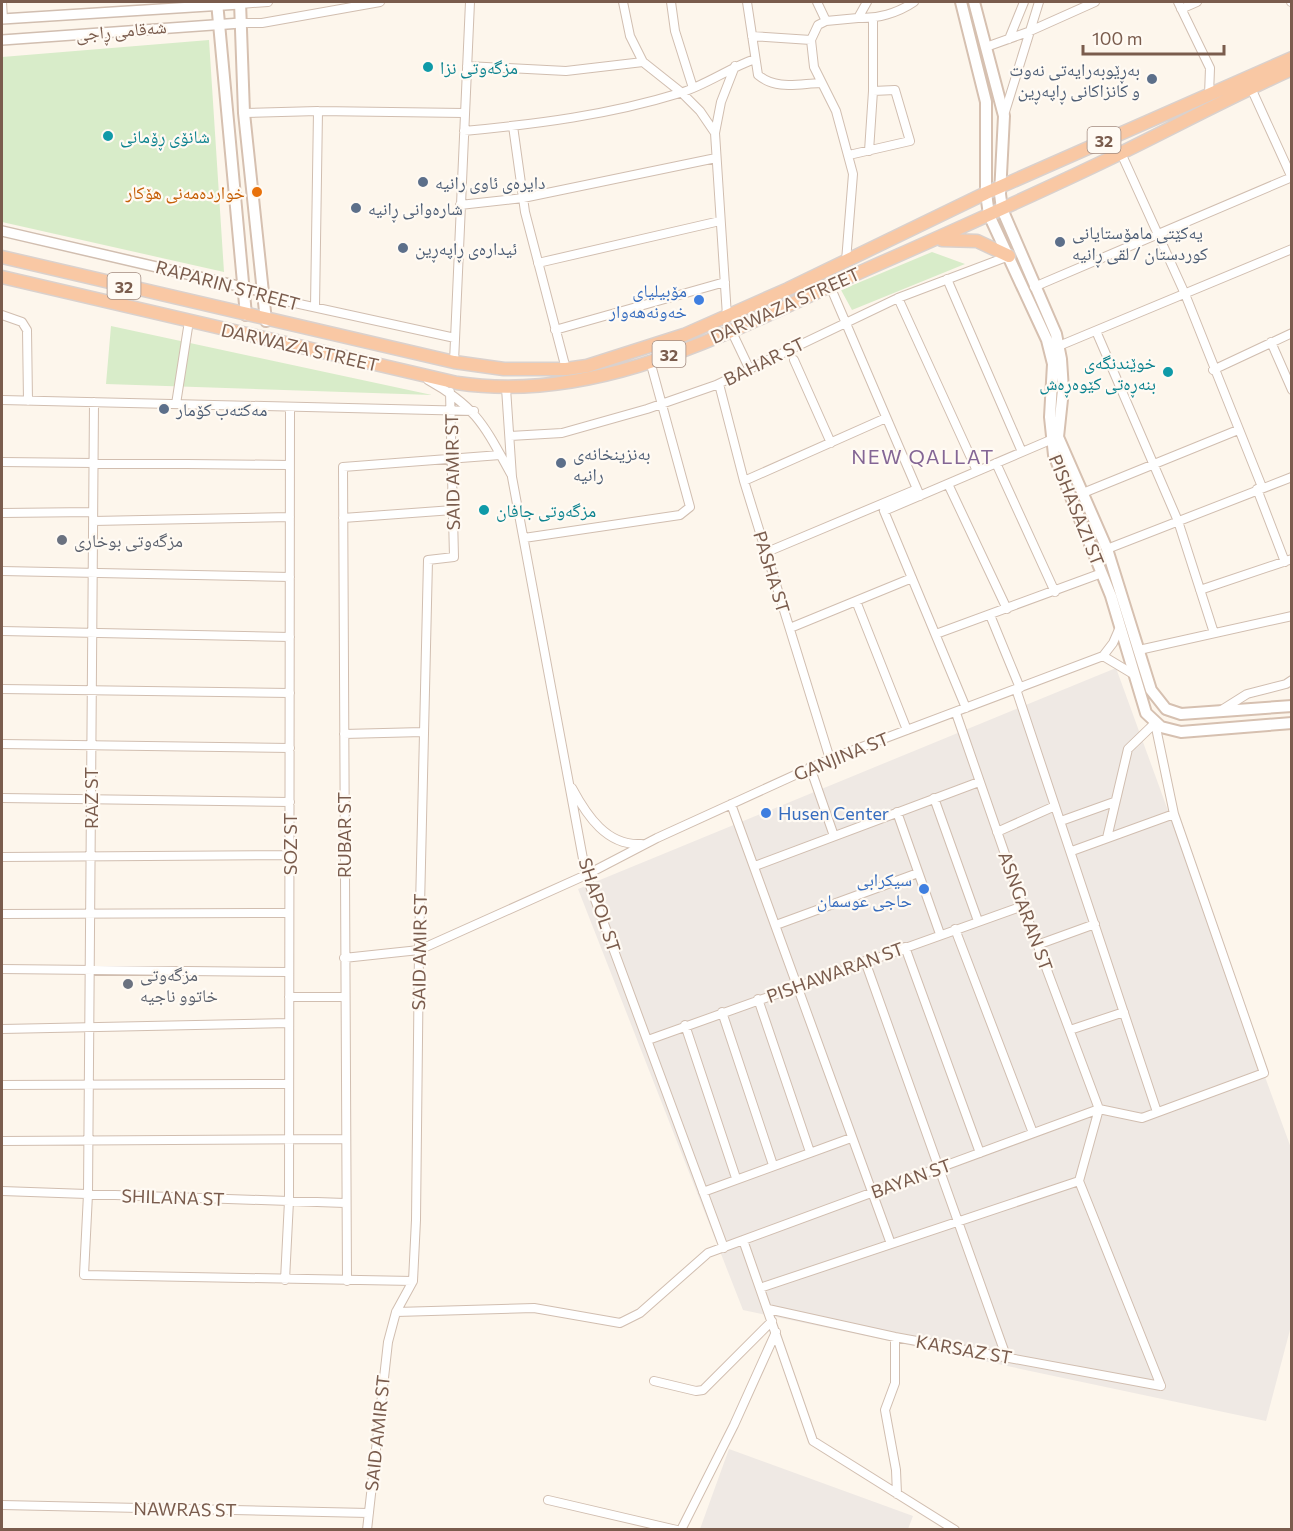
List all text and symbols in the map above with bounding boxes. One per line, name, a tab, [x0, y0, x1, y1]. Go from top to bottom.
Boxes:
street label: شەقامی ڕاجی	[75, 15, 168, 49]
scale bar	[1083, 18, 1224, 56]
text: 100 m	[1092, 27, 1142, 49]
place label: مزگەوتی نزا	[440, 56, 518, 79]
place label: بەڕێوبەرایەتی نەوت و کانزاکانی ڕاپەڕین	[1009, 58, 1140, 105]
marker: مزگەوتی نزا	[421, 60, 435, 74]
marker: بەڕێوبەرایەتی نەوت و کانزاکانی ڕاپەڕین	[1145, 72, 1159, 86]
place label: شانۆی ڕۆمانی	[120, 125, 210, 151]
road number: 32	[1088, 127, 1120, 153]
marker: شانۆی ڕۆمانی	[101, 129, 115, 143]
place label: دایرەی ئاوی رانیە	[435, 171, 545, 194]
marker: دایرەی ئاوی رانیە	[416, 175, 430, 189]
place label: خواردەمەنی هۆکار	[124, 181, 245, 204]
marker: خواردەمەنی هۆکار	[250, 185, 264, 199]
place label: شارەوانی ڕانیە	[368, 197, 463, 223]
marker: شارەوانی ڕانیە	[349, 201, 363, 215]
place label: یەکێتی مامۆستایانی کوردستان / لقی ڕانیە	[1072, 221, 1209, 268]
marker: یەکێتی مامۆستایانی کوردستان / لقی ڕانیە	[1053, 235, 1067, 249]
place label: ئیدارەی ڕاپەڕین	[415, 237, 517, 263]
marker: ئیدارەی ڕاپەڕین	[396, 241, 410, 255]
street label: RAPARIN STREET	[154, 255, 302, 315]
street label: DARWAZA STREET	[707, 262, 863, 348]
road number: 32	[108, 273, 140, 299]
place label: مۆبیلیای خەونەهەوار	[608, 279, 687, 322]
marker: مۆبیلیای خەونەهەوار	[692, 293, 706, 307]
street label: DARWAZA STREET	[219, 318, 381, 376]
street label: BAHAR ST	[720, 332, 808, 390]
road number: 32	[652, 341, 686, 367]
place label: خوێندنگەی بنەڕەتی کێوەڕەش	[1039, 351, 1156, 398]
marker: خوێندنگەی بنەڕەتی کێوەڕەش	[1161, 365, 1175, 379]
place label: مەکتەب کۆمار	[175, 398, 267, 421]
marker: مەکتەب کۆمار	[157, 402, 171, 416]
street label: SAID AMIR ST	[440, 413, 464, 531]
place label: بەنزینخانەی رانیە	[573, 442, 651, 485]
district label: NEW QALLAT	[851, 444, 995, 468]
street label: PISHASAZI ST	[1045, 451, 1109, 569]
marker: بەنزینخانەی رانیە	[554, 456, 568, 470]
place label: مزگەوتی جافان	[496, 499, 596, 522]
marker: مزگەوتی جافان	[477, 503, 491, 517]
street label: PASHA ST	[749, 528, 795, 616]
place label: مزگەوتی بوخاری	[74, 529, 183, 552]
marker: مزگەوتی بوخاری	[55, 533, 69, 547]
street label: GANJINA ST	[790, 727, 892, 785]
street label: RAZ ST	[80, 767, 102, 829]
street label: RUBAR ST	[333, 792, 355, 878]
place label: Husen Center	[778, 802, 889, 824]
marker: Husen Center	[759, 806, 773, 820]
street label: SOZ ST	[279, 813, 301, 875]
street label: ASNGARAN ST	[994, 848, 1058, 974]
street label: SHAPOL ST	[574, 855, 626, 955]
place label: سیکرابی حاجی عوسمان	[817, 868, 912, 912]
marker: سیکرابی حاجی عوسمان	[917, 882, 931, 896]
street label: SAID AMIR ST	[407, 893, 431, 1011]
street label: PISHAWARAN ST	[763, 937, 907, 1007]
place label: مزگەوتی خاتوو ناجیە	[140, 963, 218, 1006]
marker: مزگەوتی خاتوو ناجیە	[121, 977, 135, 991]
street label: BAYAN ST	[868, 1153, 954, 1203]
street label: SHILANA ST	[121, 1184, 225, 1210]
street label: KARSAZ ST	[914, 1330, 1014, 1368]
street label: SAID AMIR ST	[360, 1374, 394, 1492]
street label: NAWRAS ST	[133, 1497, 237, 1521]

